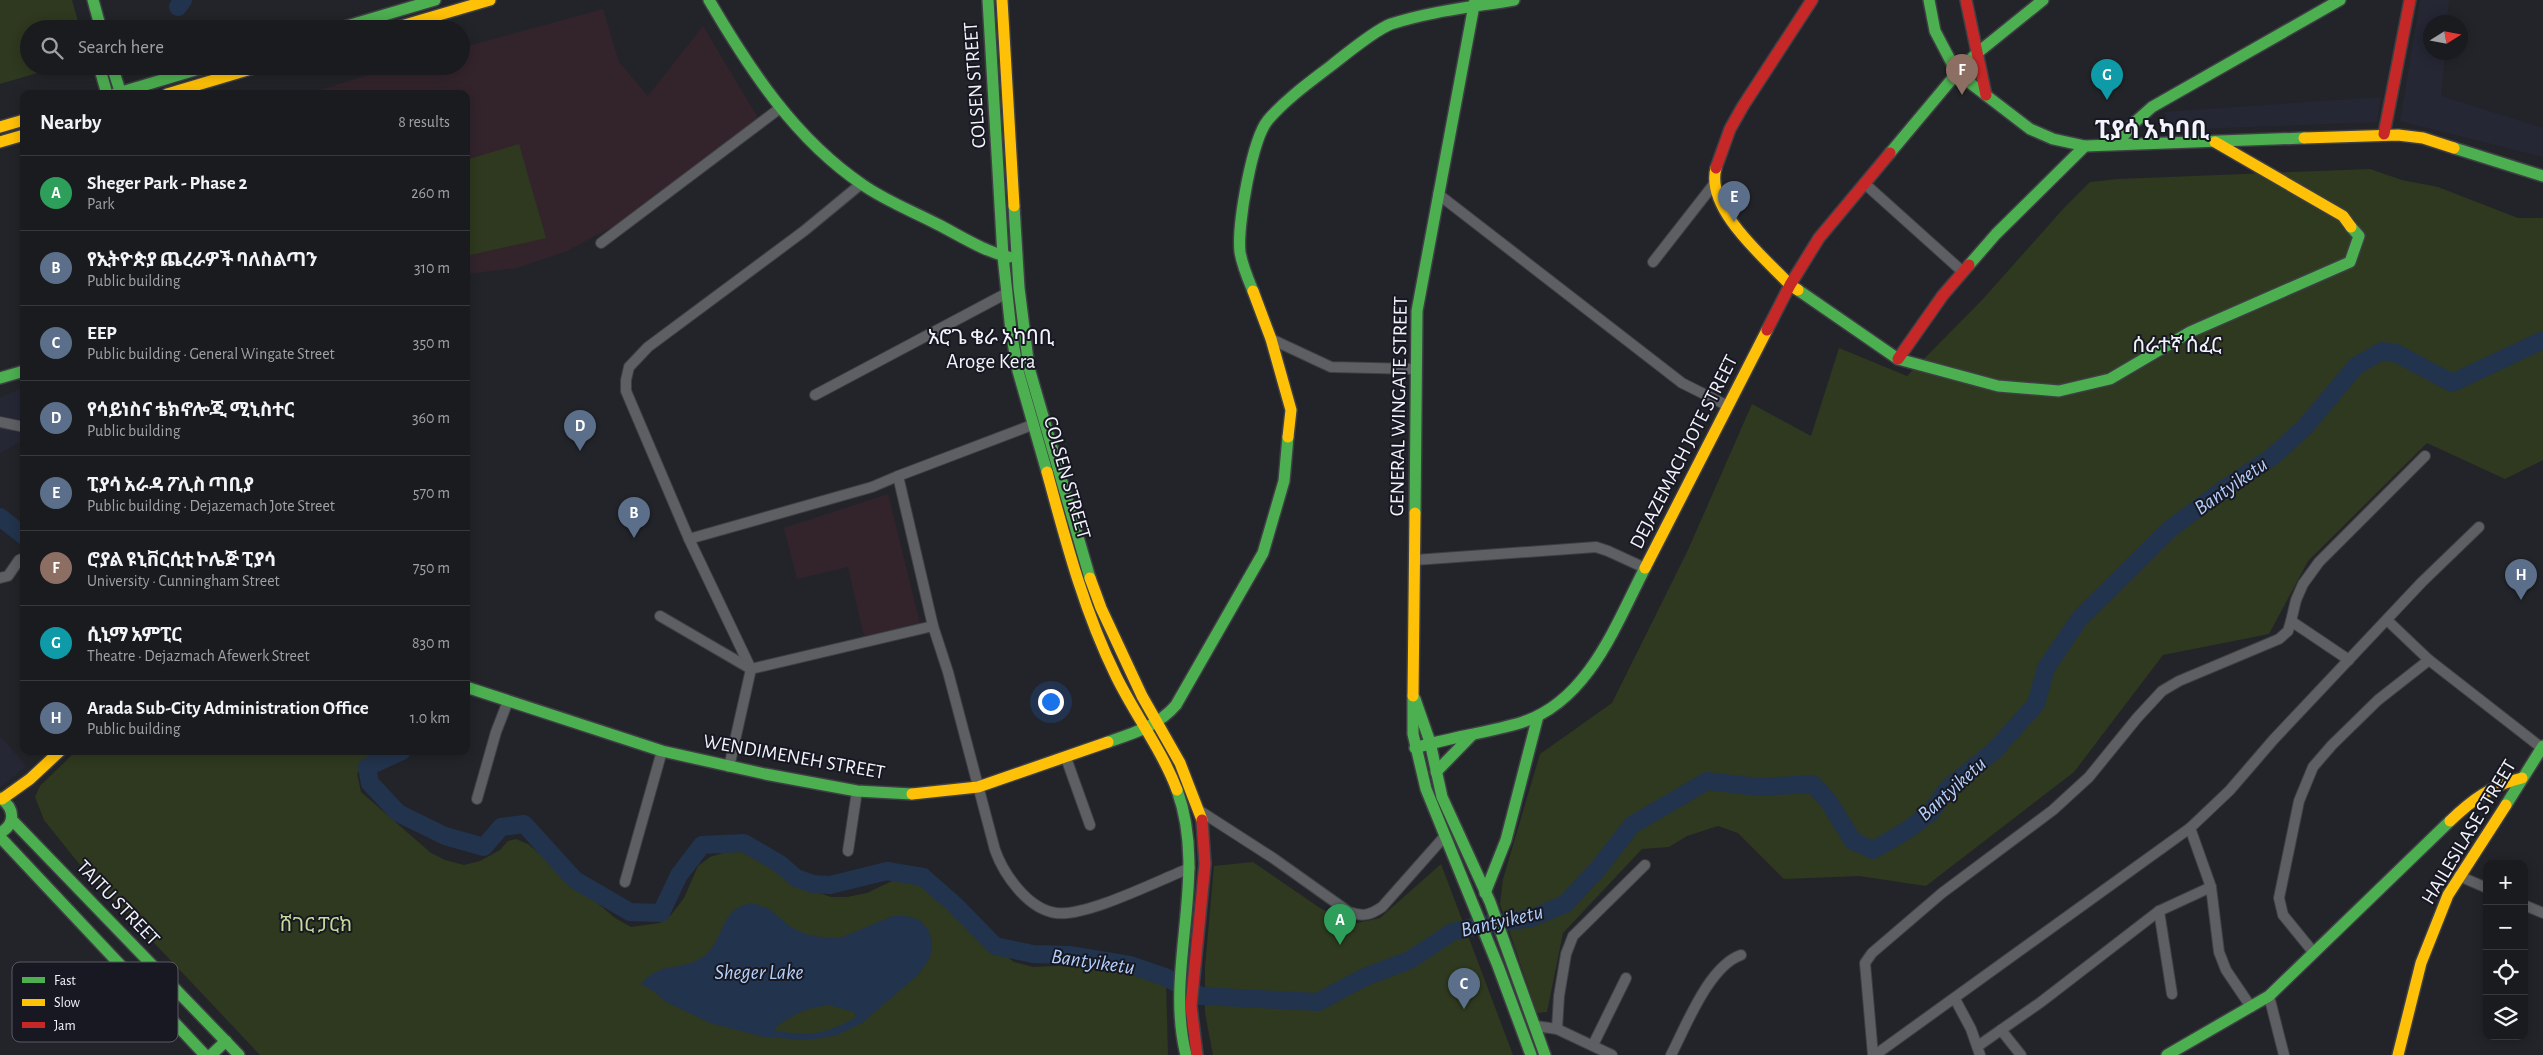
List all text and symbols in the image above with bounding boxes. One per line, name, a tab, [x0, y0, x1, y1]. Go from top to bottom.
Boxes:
north arrow	[2423, 15, 2468, 60]
search box	[20, 20, 470, 75]
street label: COLSEN STREET	[961, 21, 989, 149]
icon: search	[38, 34, 66, 62]
text: Search here	[78, 38, 164, 57]
pin: F	[1946, 54, 1978, 95]
pin: G	[2091, 59, 2123, 100]
text: Nearby	[40, 112, 101, 133]
text: 8 results	[398, 114, 450, 130]
district label: ፒያሳ አካባቢ	[2095, 118, 2210, 143]
text: Sheger Park - Phase 2	[87, 174, 247, 193]
pin: E	[1718, 181, 1750, 222]
text: A	[51, 185, 61, 201]
text: 260 m	[411, 185, 450, 201]
text: Park	[87, 196, 115, 212]
text: የኢትዮጵያ ጨረራዎች ባለስልጣን	[87, 251, 318, 270]
text: B	[51, 260, 61, 276]
text: 310 m	[414, 260, 450, 276]
text: Public building	[87, 273, 181, 289]
street label: GENERAL WINGATE STREET	[1387, 296, 1411, 516]
text: EEP	[87, 324, 117, 343]
district label: አሮጌ ቄራ አካባቢ Aroge Kera	[928, 327, 1055, 372]
text: C	[52, 335, 60, 351]
text: 350 m	[413, 335, 450, 351]
district label: ሰራተኛ ሰፈር	[2132, 335, 2222, 356]
text: Public building · General Wingate Street	[87, 346, 335, 362]
street label: DEJAZEMACH JOTE STREET	[1626, 352, 1742, 552]
text: የሳይነስና ቴክኖሎጂ ሚኒስተር	[87, 401, 294, 420]
text: D	[51, 410, 61, 426]
text: 360 m	[412, 410, 450, 426]
pin: D	[564, 410, 596, 451]
street label: COLSEN STREET	[1040, 414, 1094, 542]
text: Public building	[87, 423, 181, 439]
water label: Bantyiketu	[2191, 453, 2271, 519]
text: ፒያሳ አራዳ ፖሊስ ጣቢያ	[87, 476, 254, 495]
text: E	[52, 485, 60, 501]
text: 570 m	[413, 485, 450, 501]
pin: B	[618, 497, 650, 538]
text: Public building · Dejazemach Jote Street	[87, 498, 335, 514]
text: ሮያል ዩኒቨርሲቲ ኮሌጅ ፒያሳ	[87, 551, 276, 570]
pin: H	[2505, 559, 2537, 600]
text: F	[52, 560, 60, 576]
text: 750 m	[413, 560, 450, 576]
text: University · Cunningham Street	[87, 573, 280, 589]
text: ሲኒማ አምፒር	[87, 626, 182, 645]
text: G	[51, 635, 61, 651]
text: 830 m	[412, 635, 450, 651]
text: Theatre · Dejazmach Afewerk Street	[87, 648, 309, 664]
your location	[1038, 689, 1064, 715]
text: Arada Sub-City Administration Office	[87, 699, 369, 718]
text: H	[50, 710, 62, 726]
text: 1.0 km	[410, 710, 450, 726]
text: Public building	[87, 721, 181, 737]
street label: WENDIMENEH STREET	[702, 731, 887, 783]
water label: Bantyiketu	[1914, 753, 1990, 825]
street label: HAILESILASE STREET	[2418, 756, 2520, 908]
street label: TAITU STREET	[73, 856, 164, 950]
map controls	[2483, 860, 2528, 1040]
button: +	[2483, 860, 2528, 905]
water label: Bantyiketu	[1459, 901, 1545, 941]
pin: A	[1324, 904, 1356, 945]
button: −	[2483, 905, 2528, 950]
park label: ሸገር ፓርክ	[280, 914, 352, 935]
water label: Bantyiketu	[1050, 946, 1136, 978]
button: locate	[2483, 950, 2528, 995]
legend	[12, 962, 178, 1042]
water label: Sheger Lake	[715, 962, 804, 983]
pin: C	[1448, 968, 1480, 1009]
text: Fast	[54, 974, 76, 988]
button: layers	[2483, 995, 2528, 1040]
text: Slow	[54, 996, 81, 1010]
text: Jam	[54, 1019, 76, 1033]

